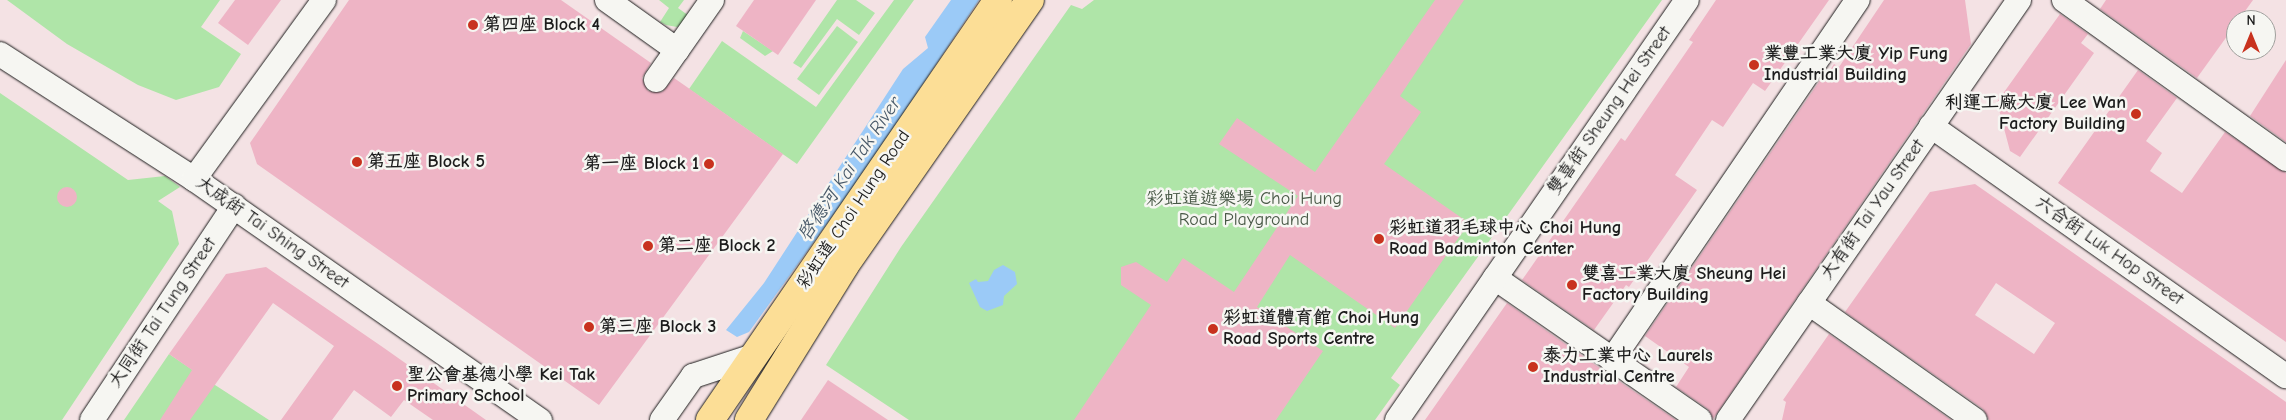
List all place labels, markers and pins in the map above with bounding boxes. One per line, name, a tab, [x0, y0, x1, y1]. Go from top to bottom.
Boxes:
place label: 第四座 Block 4	[483, 14, 600, 36]
marker: 第四座 Block 4	[467, 19, 479, 31]
place label: 業豐工業大廈 Yip Fung Industrial Building	[1764, 44, 1948, 86]
marker: 業豐工業大廈 Yip Fung Industrial Building	[1748, 59, 1760, 71]
place label: 利運工廠大廈 Lee Wan Factory Building	[1945, 93, 2126, 136]
marker: 利運工廠大廈 Lee Wan Factory Building	[2130, 108, 2142, 120]
place label: 第五座 Block 5	[367, 151, 485, 173]
place label: 第一座 Block 1	[583, 153, 699, 175]
marker: 第五座 Block 5	[351, 156, 363, 168]
marker: 第一座 Block 1	[703, 158, 715, 170]
place label: 彩虹道羽毛球中心 Choi Hung Road Badminton Center	[1389, 218, 1622, 260]
marker: 彩虹道羽毛球中心 Choi Hung Road Badminton Center	[1373, 233, 1385, 245]
place label: 第二座 Block 2	[658, 235, 776, 257]
marker: 第二座 Block 2	[642, 240, 654, 252]
place label: 雙喜工業大廈 Sheung Hei Factory Building	[1582, 264, 1786, 306]
marker: 雙喜工業大廈 Sheung Hei Factory Building	[1566, 279, 1578, 291]
place label: 彩虹道體育館 Choi Hung Road Sports Centre	[1223, 308, 1420, 350]
place label: 第三座 Block 3	[599, 316, 716, 338]
marker: 第三座 Block 3	[583, 321, 595, 333]
marker: 彩虹道體育館 Choi Hung Road Sports Centre	[1207, 323, 1219, 335]
place label: 泰力工業中心 Laurels Industrial Centre	[1543, 346, 1713, 388]
marker: 泰力工業中心 Laurels Industrial Centre	[1527, 361, 1539, 373]
place label: 聖公會基德小學 Kei Tak Primary School	[407, 365, 595, 408]
marker: 聖公會基德小學 Kei Tak Primary School	[391, 380, 403, 392]

